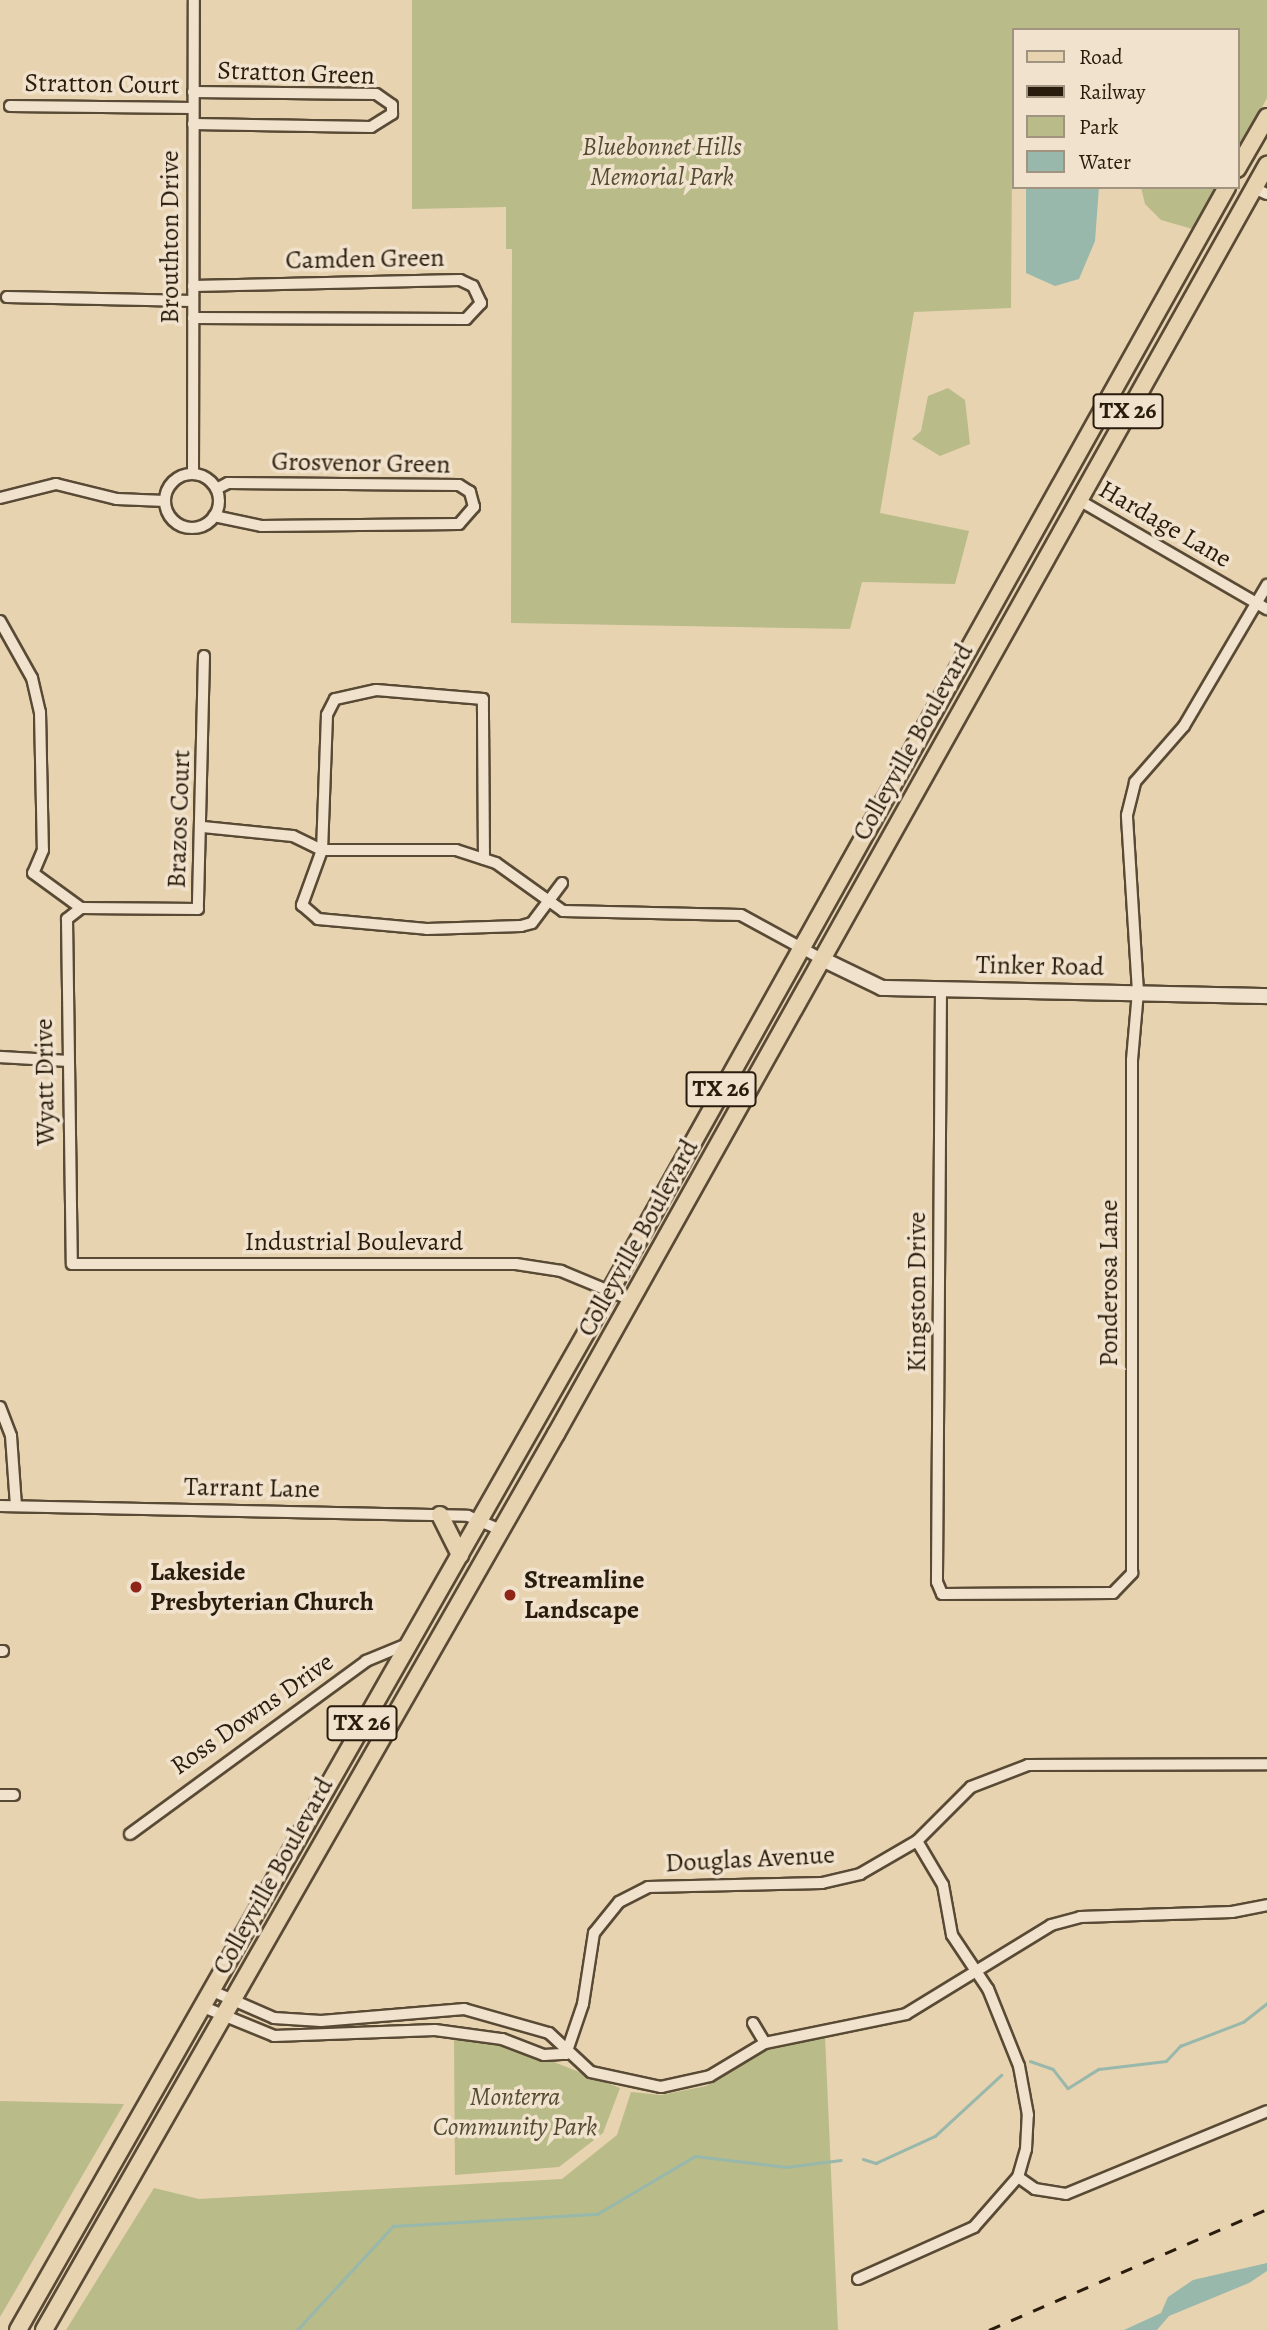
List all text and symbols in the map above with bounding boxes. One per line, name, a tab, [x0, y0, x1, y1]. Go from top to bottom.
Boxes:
legend	[1012, 28, 1239, 189]
text: Road	[1079, 43, 1123, 71]
street label: Stratton Green	[217, 55, 375, 91]
street label: Stratton Court	[24, 67, 180, 101]
text: Railway	[1079, 78, 1145, 106]
text: Park	[1079, 113, 1118, 141]
park label: Bluebonnet Hills Memorial Park	[582, 131, 742, 192]
text: Water	[1079, 148, 1131, 176]
street label: Brouthton Drive	[154, 150, 186, 324]
street label: Camden Green	[285, 242, 445, 276]
road number: TX 26	[1091, 390, 1165, 432]
street label: Grosvenor Green	[271, 446, 451, 480]
street label: Hardage Lane	[1093, 473, 1237, 575]
street label: Colleyville Boulevard	[846, 638, 980, 846]
street label: Brazos Court	[161, 749, 197, 889]
street label: Tinker Road	[976, 949, 1104, 983]
street label: Wyatt Drive	[28, 1018, 62, 1146]
road number: TX 26	[684, 1069, 758, 1110]
street label: Colleyville Boulevard	[571, 1134, 705, 1342]
street label: Ponderosa Lane	[1093, 1199, 1125, 1367]
street label: Kingston Drive	[901, 1212, 933, 1372]
street label: Industrial Boulevard	[245, 1226, 463, 1258]
street label: Tarrant Lane	[184, 1471, 320, 1505]
place label: Lakeside Presbyterian Church	[150, 1556, 374, 1618]
place label: Streamline Landscape	[524, 1564, 644, 1626]
marker: Lakeside Presbyterian Church	[128, 1579, 144, 1595]
marker: Streamline Landscape	[502, 1587, 518, 1603]
street label: Ross Downs Drive	[165, 1646, 339, 1782]
road number: TX 26	[325, 1702, 399, 1744]
street label: Colleyville Boulevard	[206, 1772, 340, 1980]
street label: Douglas Avenue	[664, 1839, 836, 1879]
park label: Monterra Community Park	[433, 2081, 597, 2142]

